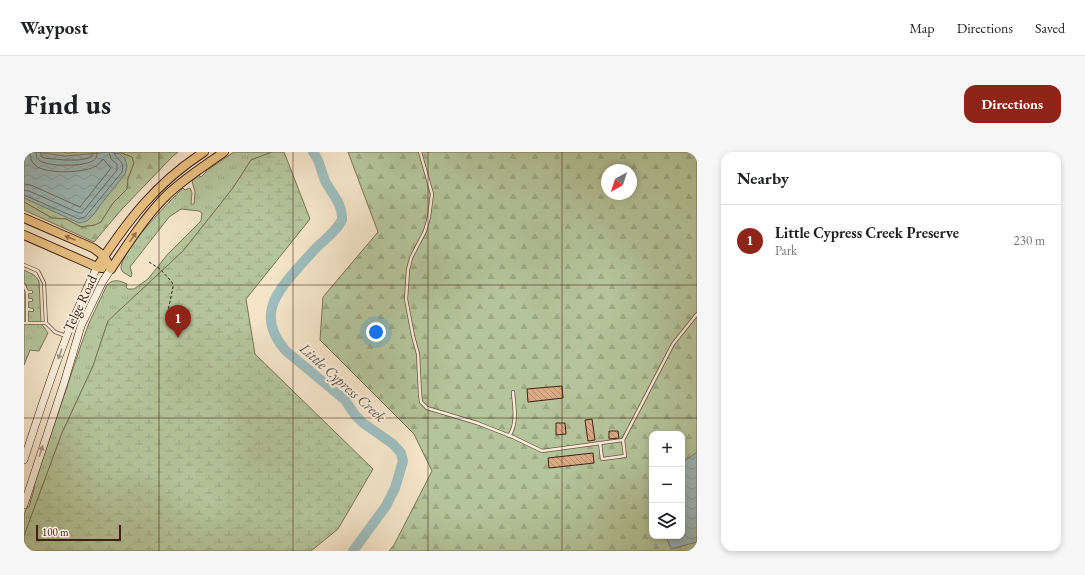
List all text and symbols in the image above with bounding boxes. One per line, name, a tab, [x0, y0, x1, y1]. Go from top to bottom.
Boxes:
text: Waypost	[20, 15, 88, 40]
text: Map	[909, 19, 935, 37]
text: Directions	[957, 19, 1013, 37]
text: Saved	[1035, 19, 1065, 37]
button: Directions	[964, 85, 1061, 123]
text: Find us	[24, 86, 111, 122]
north arrow	[601, 164, 637, 200]
text: Nearby	[737, 167, 789, 189]
text: Little Cypress Creek Preserve	[775, 223, 959, 242]
one-way arrow	[129, 231, 137, 242]
text: 1	[747, 232, 753, 249]
text: 230 m	[1014, 232, 1045, 249]
one-way arrow	[64, 235, 75, 241]
text: Park	[775, 242, 797, 259]
street label: Telge Road	[59, 271, 101, 334]
pin: 1	[165, 305, 191, 338]
your location	[366, 322, 386, 342]
water label: Little Cypress Creek	[295, 338, 390, 426]
one-way arrow	[57, 349, 63, 361]
map controls	[649, 431, 685, 539]
button: +	[649, 431, 685, 467]
one-way arrow	[38, 445, 44, 457]
button: −	[649, 467, 685, 503]
button: layers	[649, 503, 685, 539]
scale bar	[36, 523, 121, 542]
text: 100 m	[42, 525, 69, 539]

